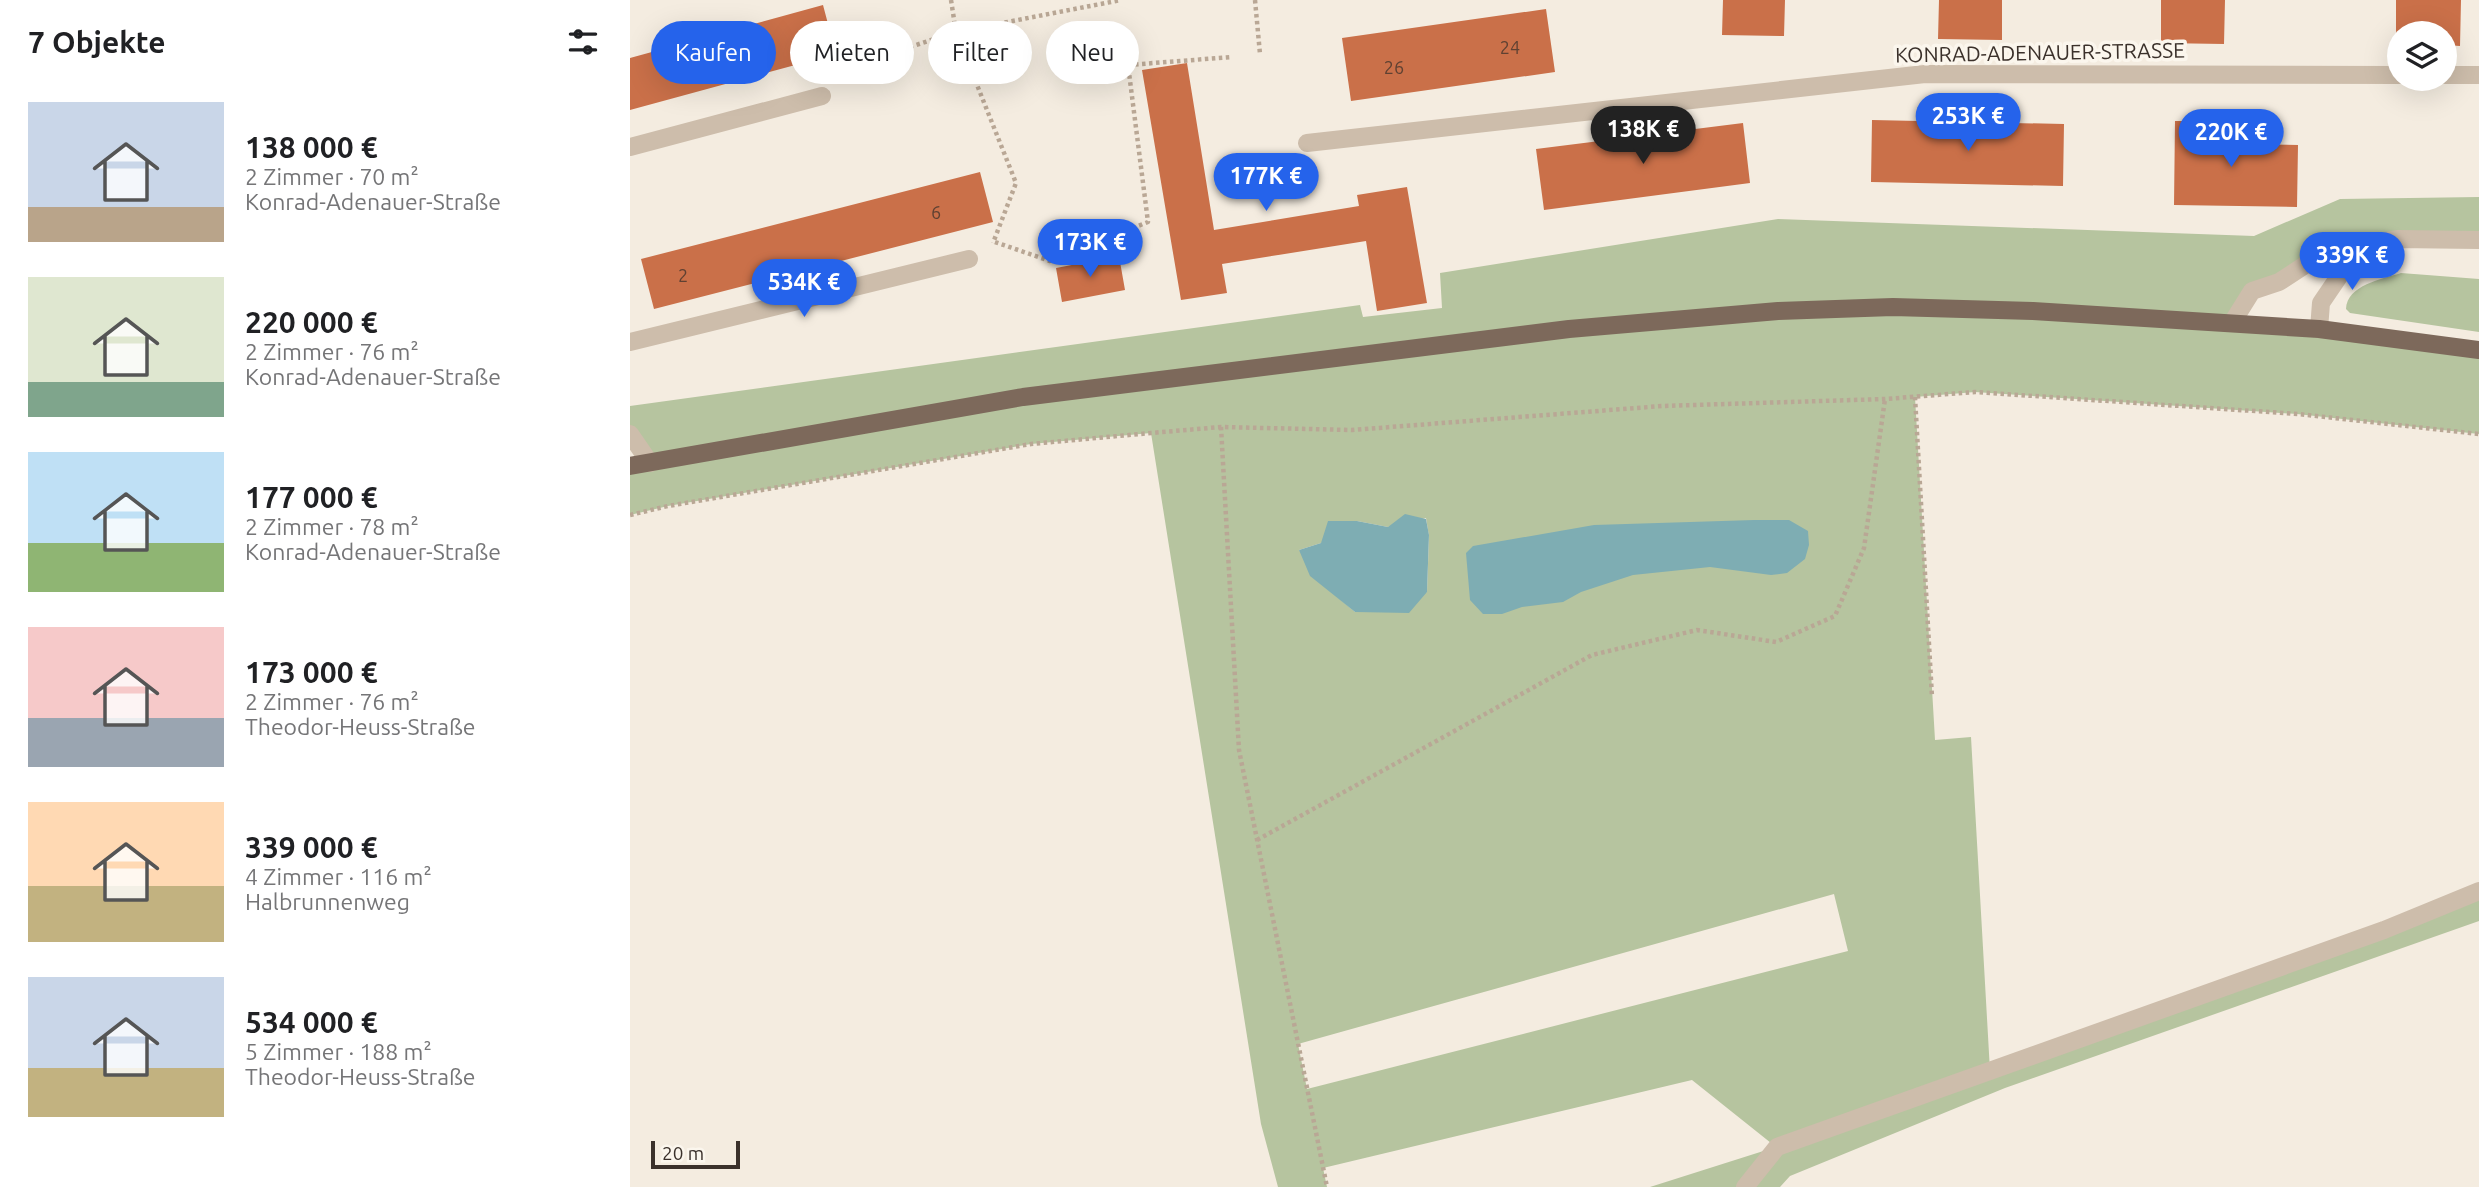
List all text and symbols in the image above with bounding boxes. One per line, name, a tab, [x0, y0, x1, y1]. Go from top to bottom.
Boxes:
chip: Kaufen	[651, 21, 776, 84]
chip: Mieten	[790, 21, 914, 84]
chip: Filter	[928, 21, 1032, 84]
chip: Neu	[1046, 21, 1139, 84]
map controls	[2387, 21, 2457, 91]
button: layers	[2387, 21, 2457, 91]
icon: filters	[564, 23, 602, 61]
text: 7 Objekte	[28, 25, 166, 59]
house number: 24	[1500, 37, 1520, 57]
street label: KONRAD-ADENAUER-STRASSE	[1895, 37, 2185, 67]
house number: 26	[1384, 57, 1404, 77]
pin: 253K €	[1911, 94, 2025, 153]
text: 253K €	[1932, 103, 2004, 128]
pin: 138K €	[1586, 106, 1700, 166]
pin: 220K €	[2174, 110, 2288, 169]
text: 138K €	[1607, 116, 1679, 141]
text: 220K €	[2195, 119, 2267, 144]
icon: home	[84, 130, 168, 214]
text: 138 000 €	[245, 130, 378, 164]
pin: 177K €	[1209, 154, 1323, 213]
text: 177K €	[1230, 163, 1302, 188]
text: 2 Zimmer · 70 m²	[245, 164, 419, 189]
text: Konrad-Adenauer-Straße	[245, 189, 501, 214]
house number: 6	[931, 202, 941, 222]
pin: 173K €	[1033, 219, 1147, 279]
text: 173K €	[1054, 229, 1126, 254]
pin: 339K €	[2295, 232, 2409, 292]
text: 339K €	[2316, 242, 2388, 267]
pin: 534K €	[747, 260, 861, 319]
house number: 2	[678, 265, 688, 285]
text: 534K €	[768, 269, 840, 294]
icon: home	[84, 305, 168, 389]
text: 220 000 €	[245, 305, 378, 339]
text: 2 Zimmer · 76 m²	[245, 339, 419, 364]
text: Konrad-Adenauer-Straße	[245, 364, 501, 389]
icon: home	[84, 480, 168, 564]
text: 177 000 €	[245, 480, 378, 514]
text: 2 Zimmer · 78 m²	[245, 514, 419, 539]
text: Konrad-Adenauer-Straße	[245, 539, 501, 564]
icon: home	[84, 655, 168, 739]
text: 173 000 €	[245, 655, 378, 689]
text: 2 Zimmer · 76 m²	[245, 689, 419, 714]
text: Theodor-Heuss-Straße	[245, 714, 476, 739]
icon: home	[84, 830, 168, 914]
text: 339 000 €	[245, 830, 378, 864]
text: 4 Zimmer · 116 m²	[245, 864, 432, 889]
text: Halbrunnenweg	[245, 889, 410, 914]
icon: home	[84, 1005, 168, 1089]
text: 534 000 €	[245, 1005, 378, 1039]
text: 5 Zimmer · 188 m²	[245, 1039, 432, 1064]
text: Theodor-Heuss-Straße	[245, 1064, 476, 1089]
scale bar	[651, 1138, 740, 1170]
text: 20 m	[662, 1142, 704, 1164]

